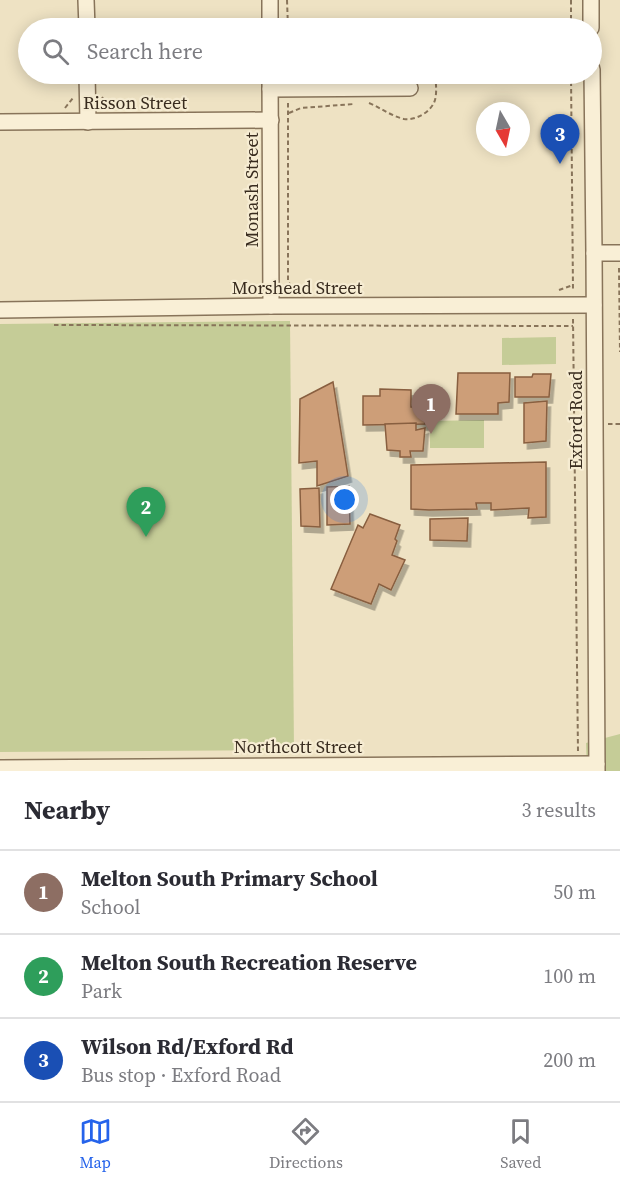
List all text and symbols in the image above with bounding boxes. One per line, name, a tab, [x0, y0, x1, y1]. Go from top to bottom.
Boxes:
search box	[18, 18, 602, 84]
icon: search	[39, 35, 72, 68]
text: Search here	[87, 36, 203, 66]
street label: Risson Street	[83, 90, 187, 115]
north arrow	[476, 102, 530, 156]
pin: 3	[540, 114, 580, 164]
street label: Monash Street	[239, 132, 264, 248]
street label: Morshead Street	[232, 275, 363, 300]
street label: Exford Road	[563, 371, 588, 469]
pin: 1	[412, 384, 450, 434]
your location	[330, 485, 359, 514]
pin: 2	[126, 488, 166, 537]
street label: Northcott Street	[234, 734, 362, 759]
text: Nearby	[24, 792, 110, 828]
text: 3 results	[521, 796, 596, 824]
text: Melton South Primary School	[81, 863, 378, 893]
text: 1	[38, 878, 49, 906]
text: 50 m	[553, 878, 596, 906]
text: School	[81, 893, 141, 921]
text: Melton South Recreation Reserve	[81, 947, 417, 977]
text: 2	[38, 962, 49, 990]
text: 100 m	[543, 962, 596, 990]
text: Park	[81, 977, 122, 1005]
text: Wilson Rd/Exford Rd	[81, 1031, 294, 1061]
text: 3	[38, 1046, 49, 1074]
text: 200 m	[543, 1046, 596, 1074]
text: Bus stop · Exford Road	[81, 1061, 281, 1089]
tab: Map	[79, 1115, 112, 1173]
tab: Directions	[269, 1115, 343, 1173]
tab: Saved	[500, 1115, 541, 1173]

